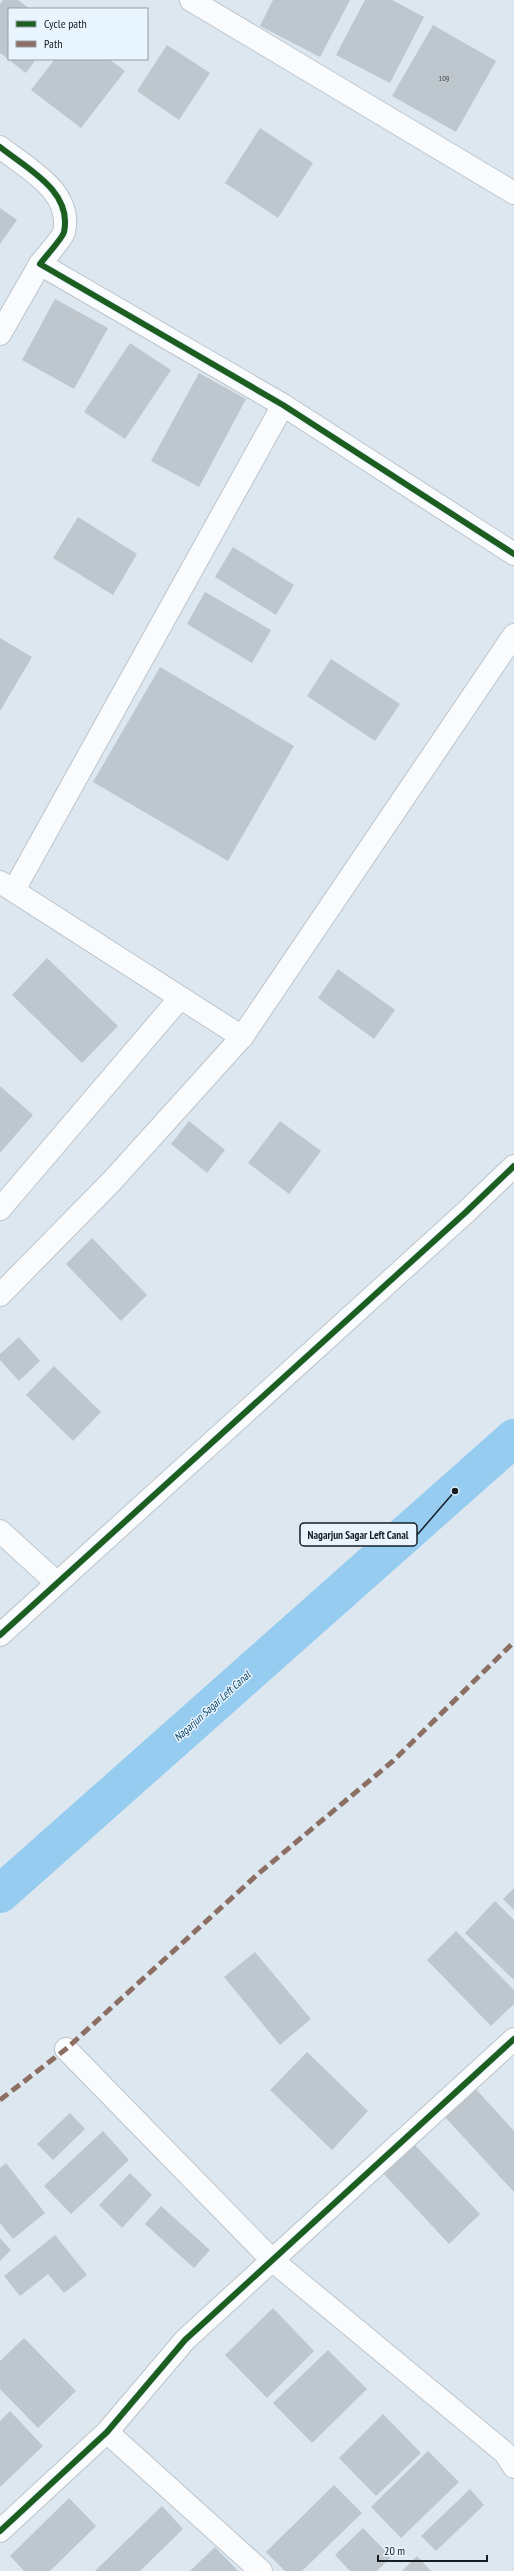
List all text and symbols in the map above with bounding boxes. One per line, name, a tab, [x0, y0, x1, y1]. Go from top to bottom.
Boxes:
legend	[8, 8, 148, 60]
text: Cycle path	[44, 16, 87, 31]
text: Path	[44, 36, 62, 51]
house number: 109	[439, 73, 450, 83]
callout: Nagarjun Sagar Left Canal	[300, 1523, 417, 1546]
text: Nagarjun Sagar Left Canal	[308, 1528, 409, 1542]
water label: Nagarjun Sagar Left Canal	[171, 1667, 254, 1744]
scale bar	[378, 2537, 487, 2563]
text: 20 m	[384, 2543, 405, 2558]

